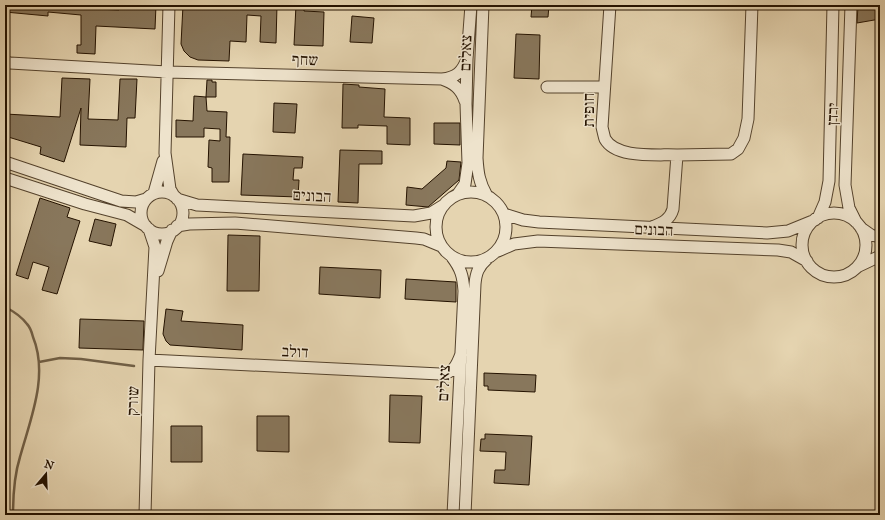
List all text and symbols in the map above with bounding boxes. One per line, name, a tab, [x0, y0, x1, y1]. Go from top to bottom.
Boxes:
street label: צאלים	[455, 34, 476, 72]
street label: שחף	[292, 50, 319, 69]
street label: חופית	[579, 93, 598, 127]
street label: ירדן	[823, 102, 842, 126]
street label: הבונים	[292, 185, 332, 206]
street label: הבונים	[634, 219, 674, 240]
street label: דולב	[281, 341, 309, 362]
street label: צאלים	[433, 364, 454, 402]
street label: שורק	[122, 386, 143, 416]
north arrow	[26, 454, 66, 494]
text: N	[43, 457, 56, 473]

